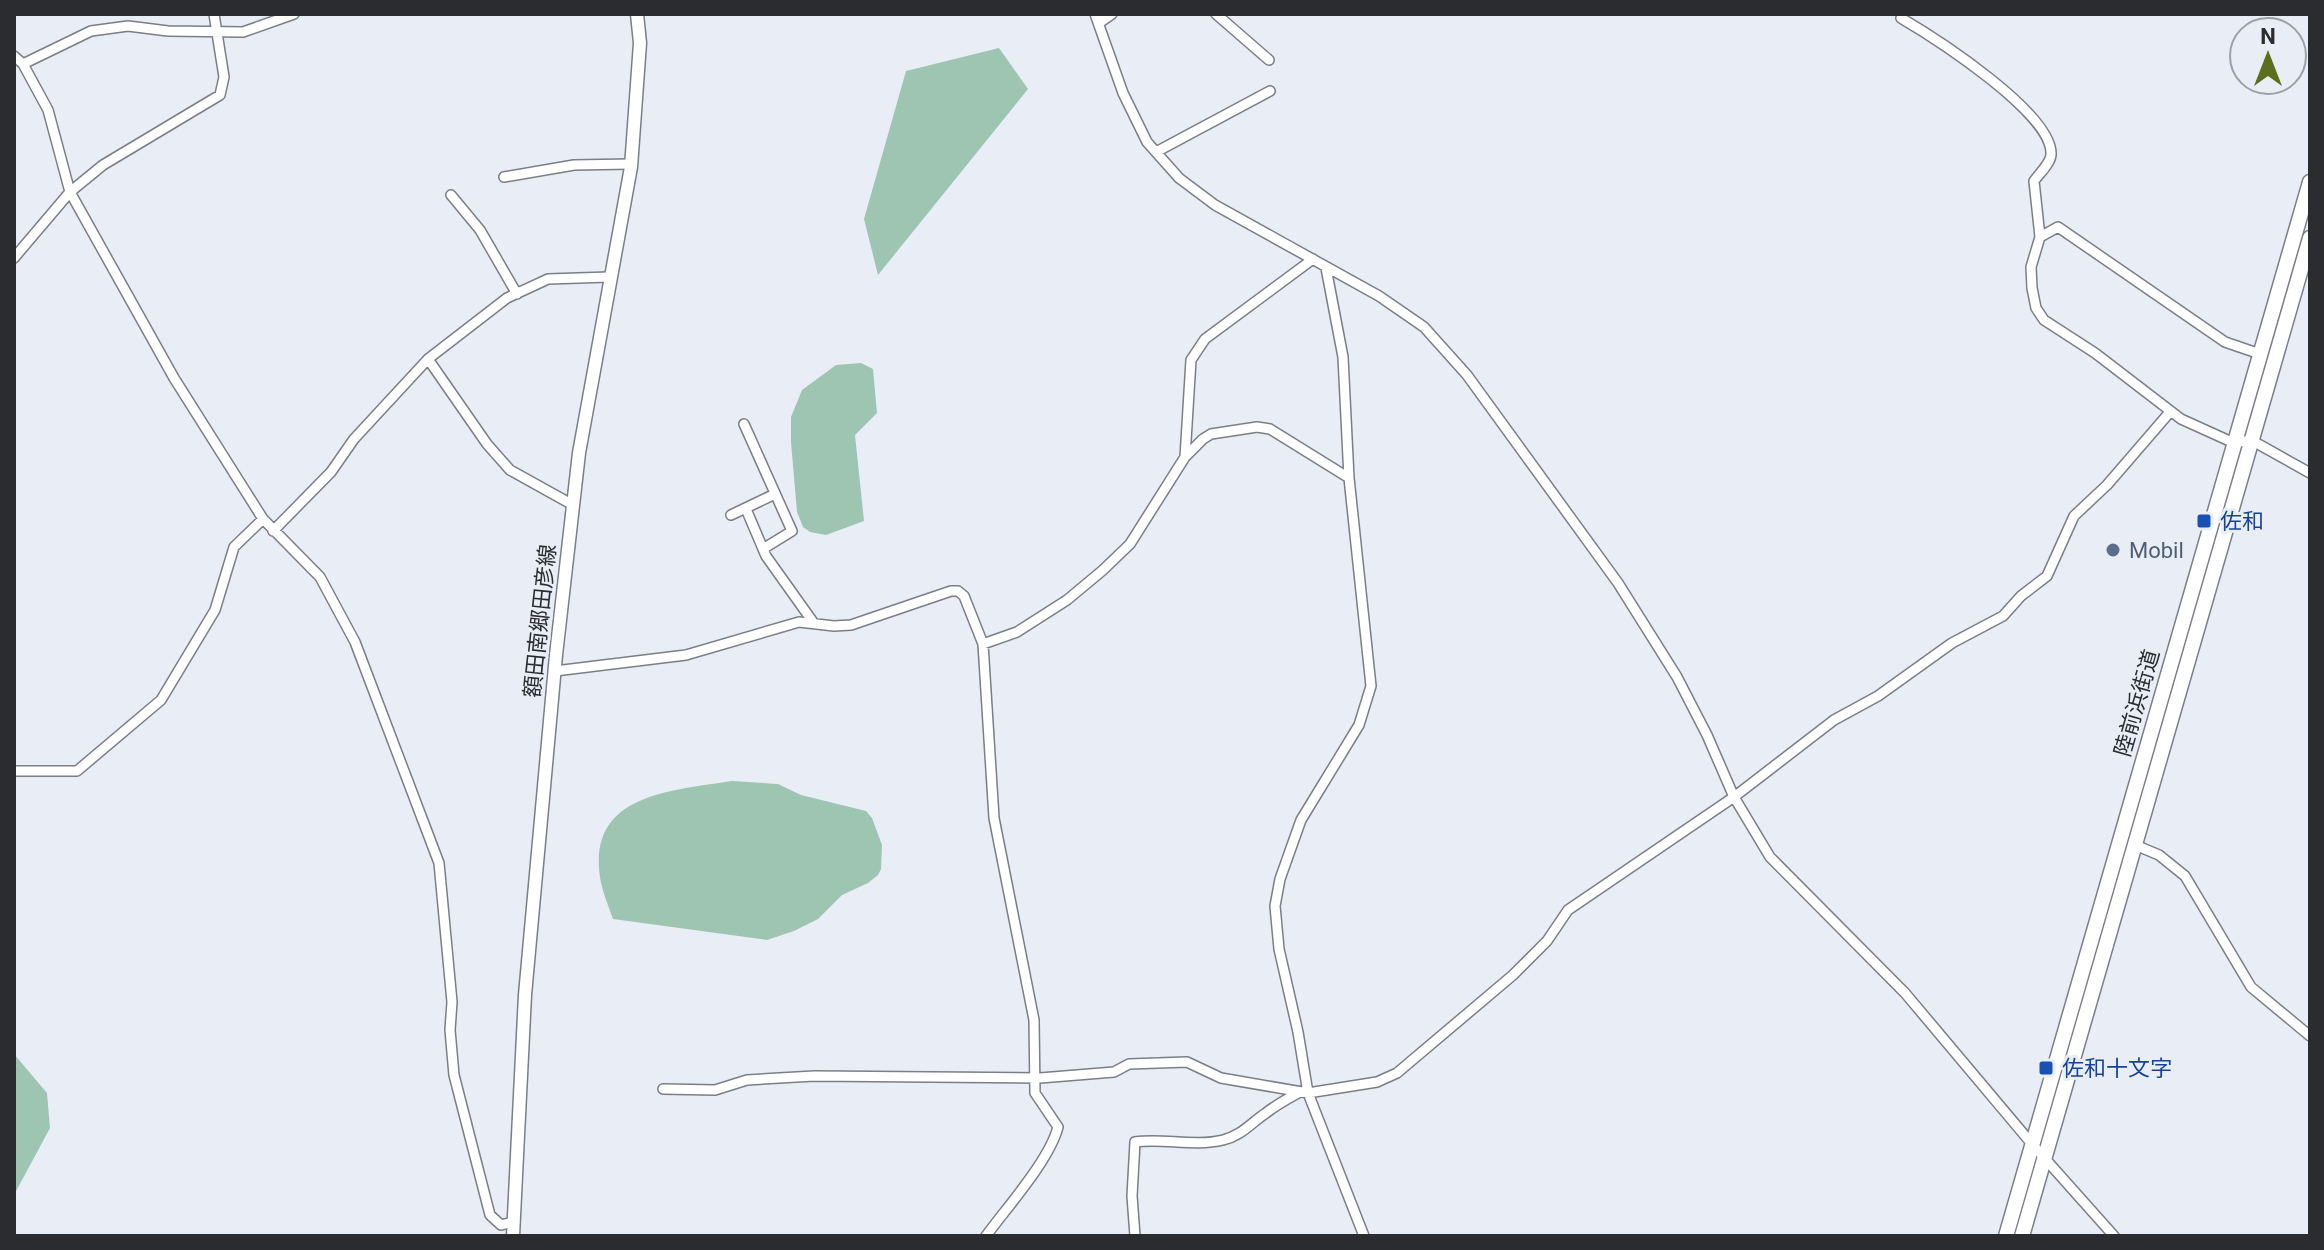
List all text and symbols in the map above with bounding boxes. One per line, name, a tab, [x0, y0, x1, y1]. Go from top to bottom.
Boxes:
north arrow	[2228, 16, 2308, 96]
text: N	[2260, 24, 2276, 49]
place label: 佐和	[2220, 509, 2264, 534]
marker: 佐和	[2195, 512, 2213, 530]
place label: Mobil	[2129, 538, 2184, 563]
marker: Mobil	[2104, 541, 2122, 559]
street label: 額田南郷田彦線	[520, 543, 560, 699]
street label: 陸前浜街道	[2110, 647, 2164, 759]
place label: 佐和十文字	[2062, 1056, 2172, 1081]
marker: 佐和十文字	[2037, 1059, 2055, 1077]

